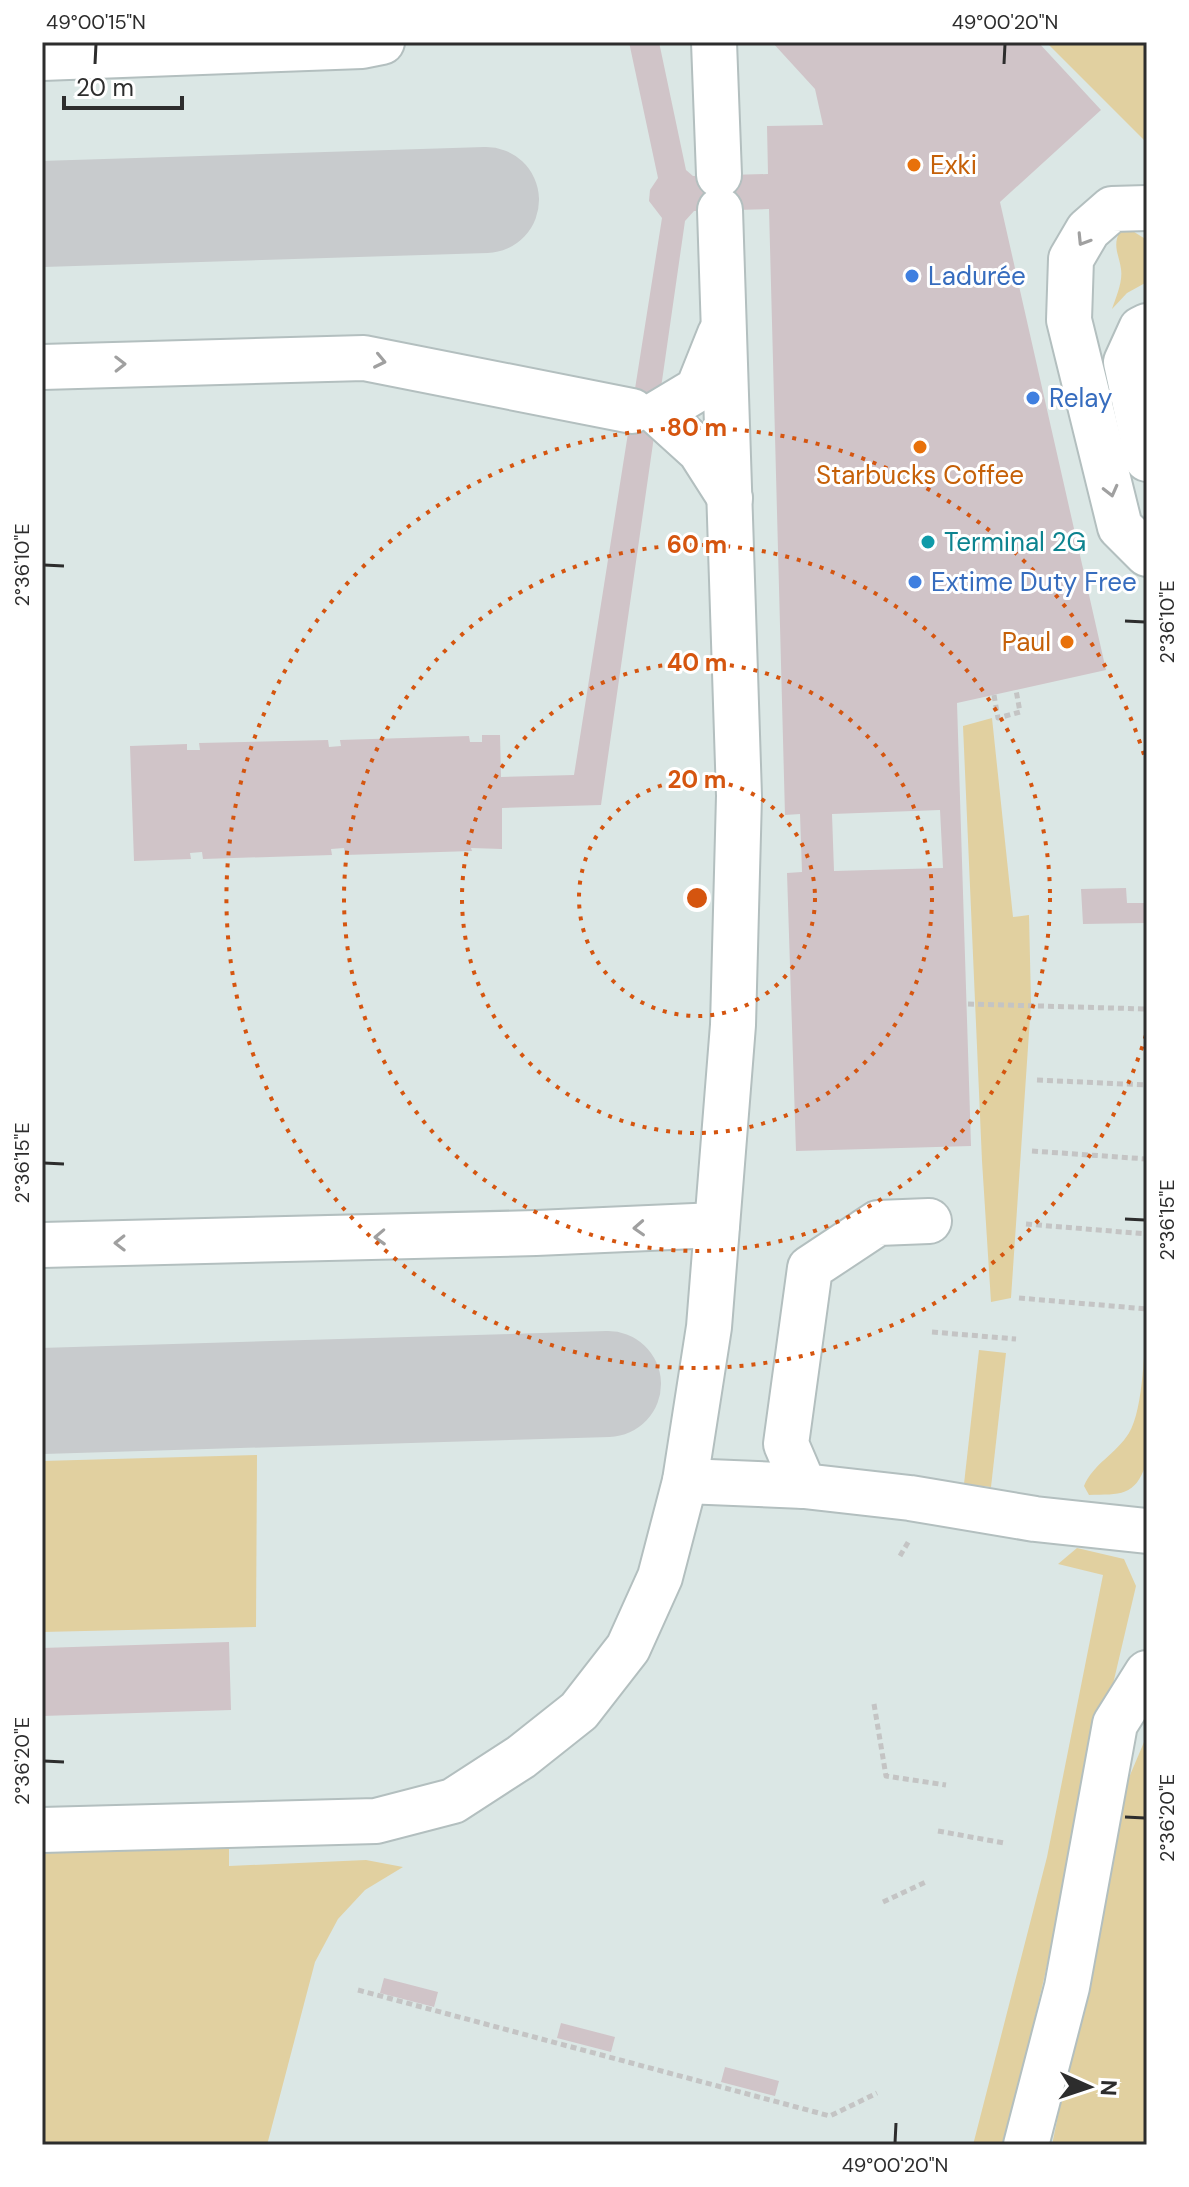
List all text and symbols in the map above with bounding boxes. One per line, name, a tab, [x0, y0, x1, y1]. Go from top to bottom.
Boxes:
text: 49°00'15"N	[46, 9, 146, 35]
text: 49°00'20"N	[952, 9, 1058, 35]
scale bar	[64, 60, 182, 110]
text: 20 m	[76, 72, 134, 103]
place label: Exki	[930, 148, 977, 182]
marker: Exki	[905, 156, 923, 174]
one-way arrow	[1077, 231, 1092, 245]
place label: Ladurée	[928, 259, 1026, 293]
marker: Ladurée	[903, 267, 921, 285]
one-way arrow	[372, 352, 386, 369]
one-way arrow	[114, 356, 127, 373]
place label: Relay	[1049, 381, 1112, 415]
marker: Relay	[1024, 389, 1042, 407]
text: 80 m	[667, 412, 727, 443]
marker: Starbucks Coffee	[911, 438, 929, 456]
place label: Starbucks Coffee	[816, 458, 1024, 492]
one-way arrow	[1102, 484, 1119, 498]
text: 2°36'10"E	[9, 524, 35, 606]
place label: Terminal 2G	[944, 525, 1086, 559]
text: 60 m	[667, 529, 727, 560]
marker: Terminal 2G	[919, 533, 937, 551]
place label: Extime Duty Free	[931, 565, 1137, 599]
marker: Extime Duty Free	[906, 573, 924, 591]
text: 2°36'10"E	[1154, 581, 1180, 663]
place label: Paul	[1002, 625, 1051, 659]
marker: Paul	[1058, 633, 1076, 651]
text: 40 m	[667, 647, 727, 678]
text: 20 m	[668, 764, 726, 795]
centre of rings	[683, 884, 711, 912]
text: 2°36'15"E	[9, 1122, 35, 1204]
text: 2°36'15"E	[1154, 1179, 1180, 1261]
one-way arrow	[632, 1219, 645, 1236]
one-way arrow	[373, 1228, 386, 1246]
one-way arrow	[113, 1235, 126, 1252]
text: 2°36'20"E	[9, 1717, 35, 1805]
text: 2°36'20"E	[1154, 1774, 1180, 1862]
north arrow	[1049, 2047, 1129, 2127]
text: N	[1094, 2079, 1123, 2097]
text: 49°00'20"N	[842, 2152, 948, 2178]

